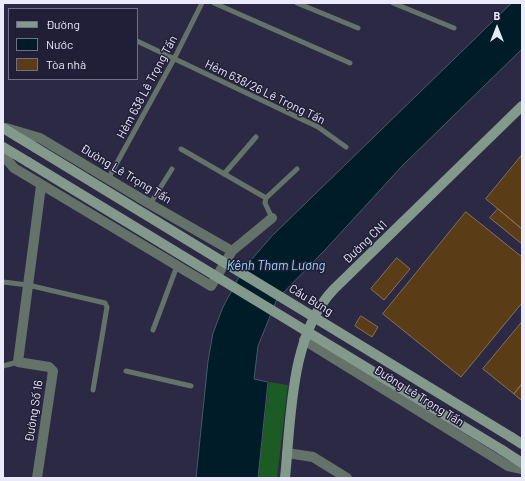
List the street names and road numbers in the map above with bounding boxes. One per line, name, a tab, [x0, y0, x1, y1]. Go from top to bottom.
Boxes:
street label: Hẻm 638 Lê Trọng Tấn	[114, 33, 180, 141]
street label: Hẻm 638/26 Lê Trọng Tấn	[202, 57, 328, 127]
street label: Đường Lê Trọng Tấn	[78, 141, 174, 207]
street label: Đường CN1	[340, 217, 390, 267]
street label: Cầu Bưng	[286, 281, 336, 319]
street label: Đường Lê Trọng Tấn	[371, 363, 467, 429]
street label: Đường Số 16	[22, 379, 46, 443]

